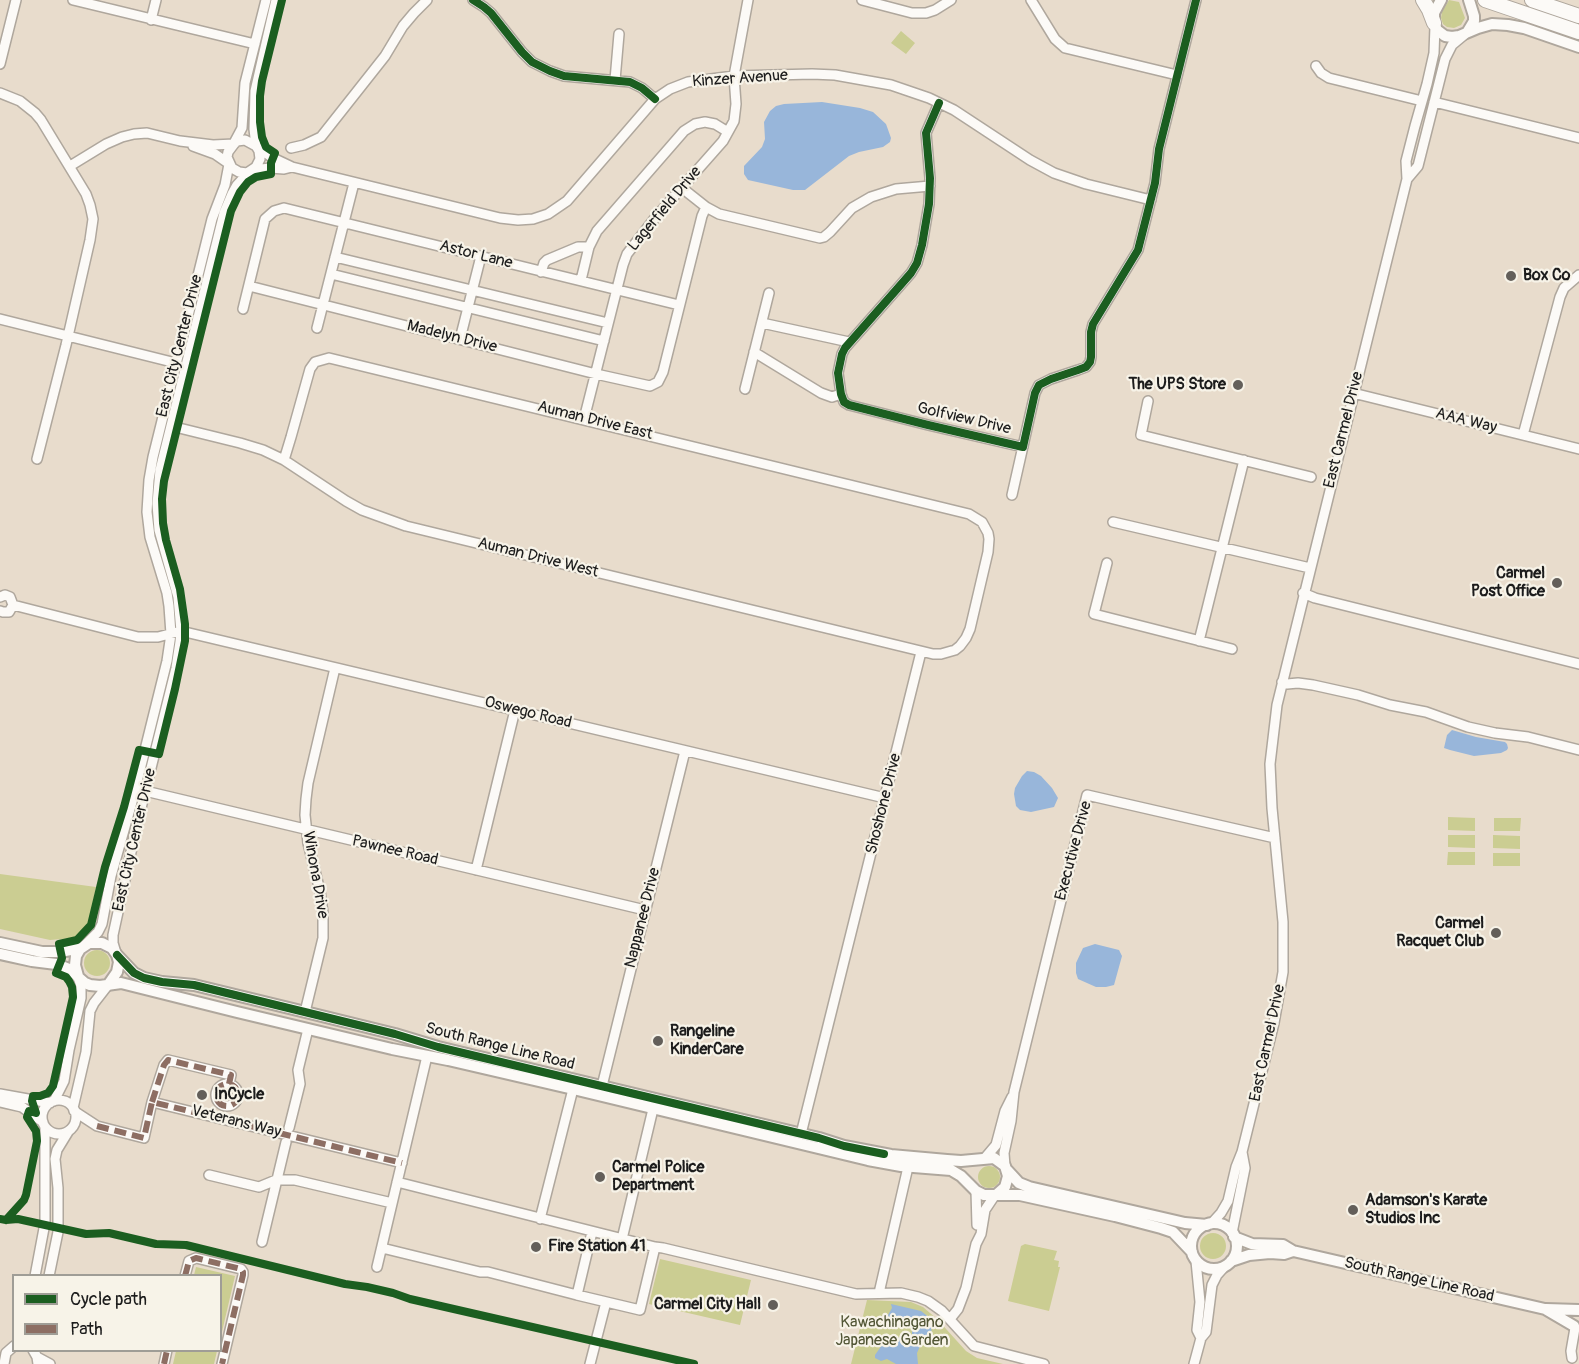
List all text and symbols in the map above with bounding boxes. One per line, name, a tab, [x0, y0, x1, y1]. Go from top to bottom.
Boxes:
street label: Kinzer Avenue	[691, 66, 789, 92]
street label: Lagerfield Drive	[624, 163, 706, 255]
street label: Astor Lane	[437, 237, 515, 273]
place label: Box Co	[1523, 266, 1570, 286]
marker: Box Co	[1504, 269, 1518, 283]
street label: East City Center Drive	[153, 273, 207, 419]
street label: Madelyn Drive	[405, 317, 499, 357]
street label: East Carmel Drive	[1320, 370, 1368, 490]
place label: The UPS Store	[1128, 375, 1226, 395]
marker: The UPS Store	[1231, 378, 1245, 392]
street label: Auman Drive East	[535, 397, 655, 445]
street label: Golfview Drive	[915, 399, 1013, 439]
street label: AAA Way	[1433, 404, 1499, 438]
street label: Auman Drive West	[476, 534, 600, 582]
place label: Carmel Post Office	[1471, 564, 1545, 602]
marker: Carmel Post Office	[1550, 576, 1564, 590]
street label: Oswego Road	[482, 693, 574, 733]
street label: Shoshone Drive	[862, 752, 906, 856]
street label: East City Center Drive	[109, 767, 161, 913]
street label: Executive Drive	[1052, 799, 1096, 903]
street label: Winona Drive	[298, 830, 332, 920]
street label: Pawnee Road	[350, 832, 440, 870]
street label: Nappanee Drive	[621, 866, 665, 970]
place label: Carmel Racquet Club	[1396, 914, 1484, 952]
marker: Carmel Racquet Club	[1489, 926, 1503, 940]
street label: East Carmel Drive	[1246, 983, 1290, 1103]
street label: South Range Line Road	[423, 1019, 577, 1075]
place label: Rangeline KinderCare	[670, 1022, 744, 1060]
marker: Rangeline KinderCare	[651, 1034, 665, 1048]
place label: InCycle	[214, 1085, 264, 1105]
marker: InCycle	[195, 1088, 209, 1102]
street label: Veterans Way	[189, 1102, 283, 1142]
place label: Carmel Police Department	[612, 1158, 704, 1196]
marker: Carmel Police Department	[593, 1170, 607, 1184]
place label: Adamson's Karate Studios Inc	[1365, 1191, 1487, 1229]
marker: Adamson's Karate Studios Inc	[1346, 1203, 1360, 1217]
place label: Fire Station 41	[548, 1237, 646, 1257]
marker: Fire Station 41	[529, 1240, 543, 1254]
street label: South Range Line Road	[1342, 1253, 1496, 1307]
legend	[12, 1274, 222, 1352]
text: Cycle path	[70, 1288, 147, 1311]
place label: Carmel City Hall	[654, 1295, 761, 1315]
marker: Carmel City Hall	[766, 1298, 780, 1312]
park label: Kawachinagano Japanese Garden	[835, 1313, 949, 1351]
text: Path	[70, 1318, 103, 1341]

